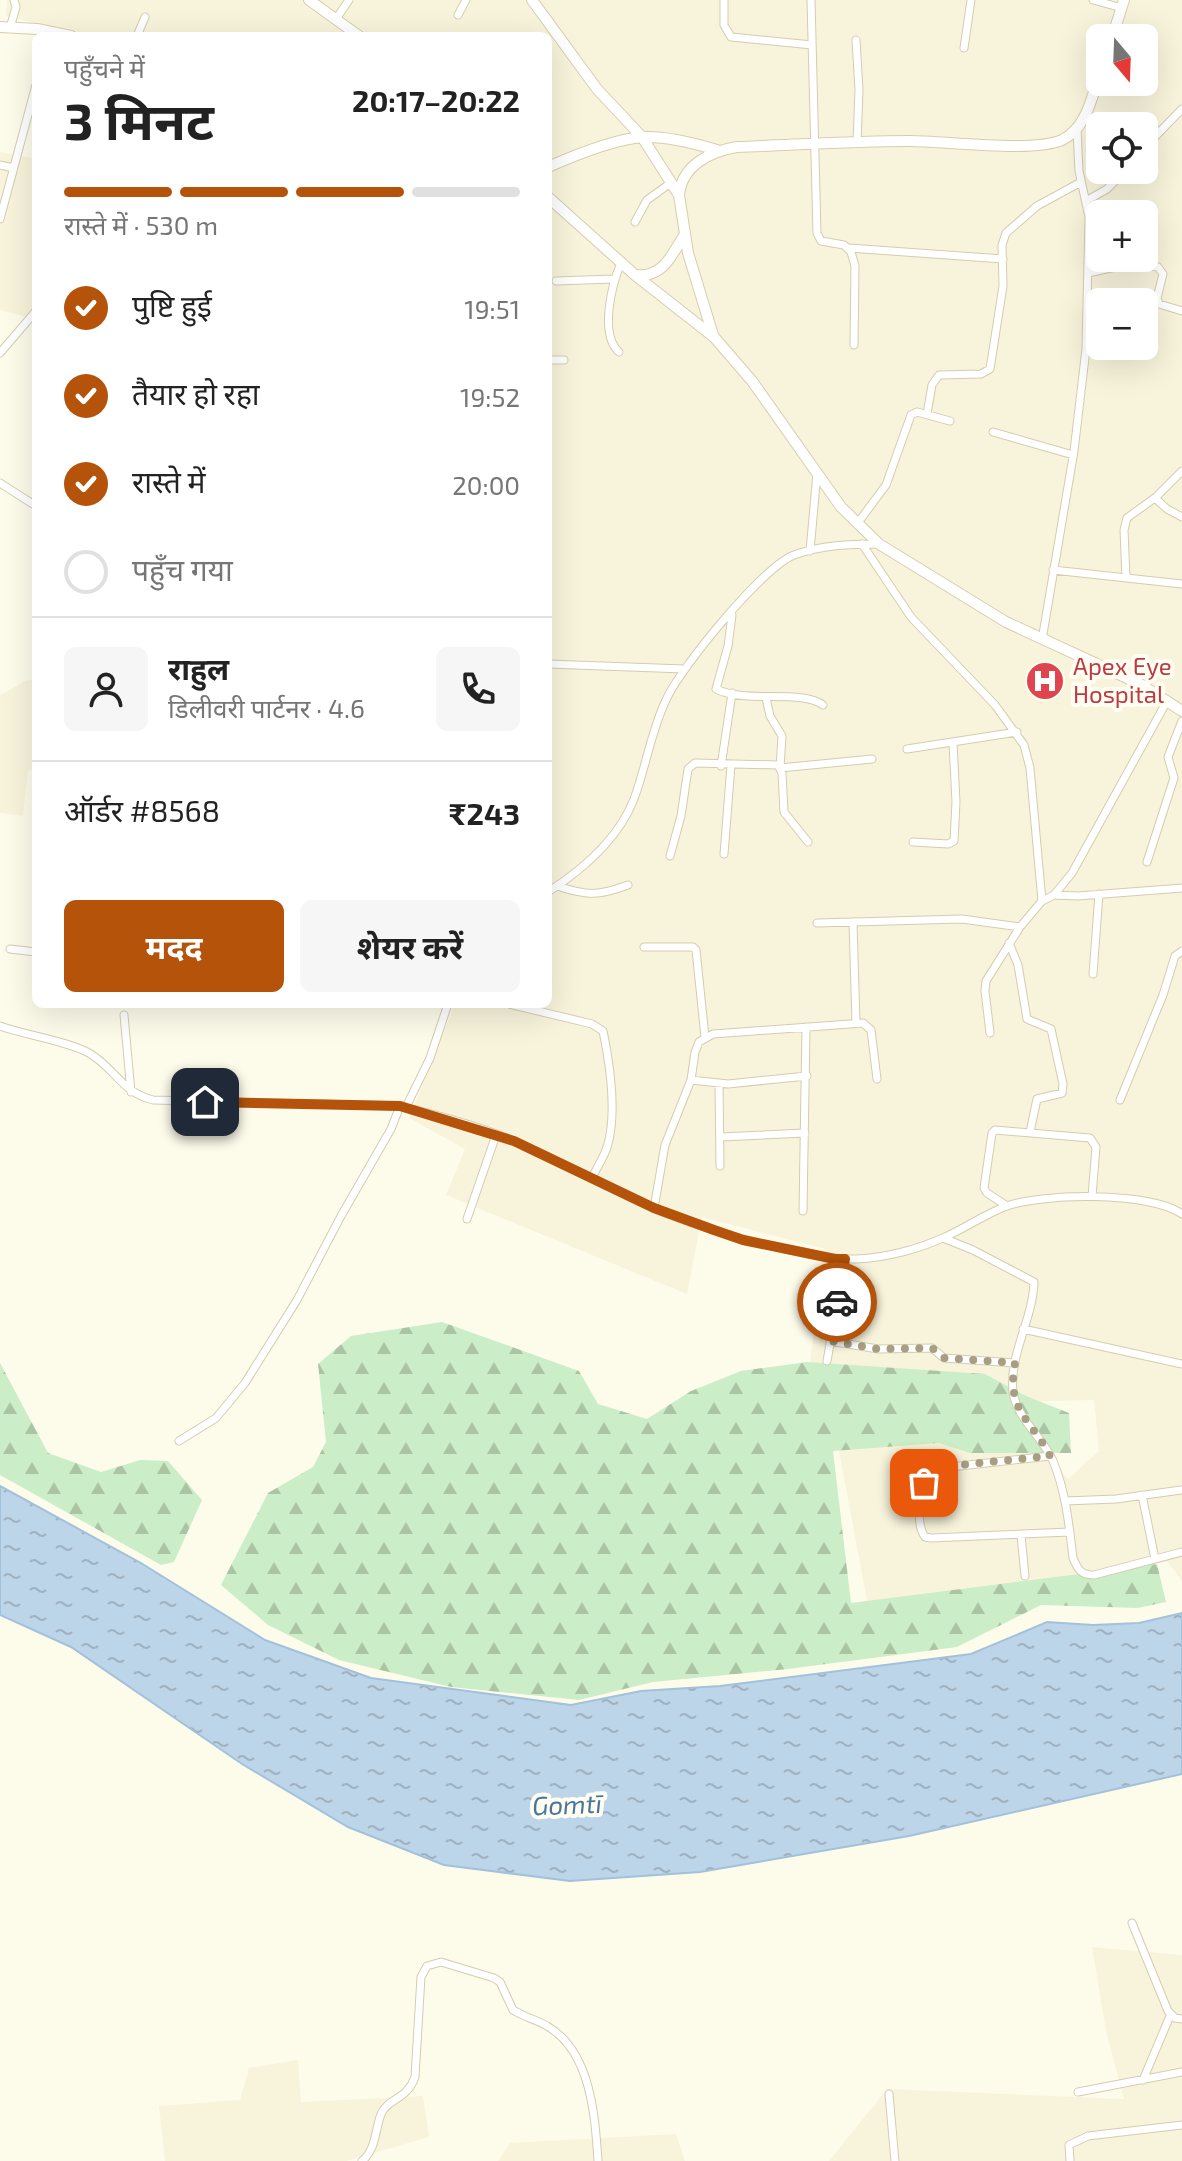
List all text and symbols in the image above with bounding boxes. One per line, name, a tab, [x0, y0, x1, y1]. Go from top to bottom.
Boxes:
north arrow	[1086, 24, 1158, 96]
map controls	[1086, 24, 1158, 360]
text: पहुँचने में	[64, 52, 145, 83]
text: 20:17–20:22	[352, 82, 520, 118]
text: 3 मिनट	[64, 88, 214, 150]
button: locate	[1086, 112, 1158, 184]
button: +	[1086, 200, 1158, 272]
text: रास्ते में · 530 m	[64, 209, 218, 240]
icon: check	[64, 286, 108, 330]
text: पुष्टि हुई	[132, 287, 212, 323]
button: −	[1086, 288, 1158, 360]
text: 19:51	[464, 293, 520, 324]
icon: check	[64, 374, 108, 418]
text: तैयार हो रहा	[132, 375, 260, 411]
text: 19:52	[460, 381, 520, 412]
icon: check	[64, 462, 108, 506]
text: रास्ते में	[132, 463, 205, 499]
text: 20:00	[452, 469, 520, 500]
text: पहुँच गया	[132, 551, 233, 587]
button: person	[64, 647, 148, 731]
button: phone	[436, 647, 520, 731]
text: राहुल	[168, 650, 229, 686]
place label: Apex Eye Hospital	[1073, 651, 1172, 708]
hospital icon: Apex Eye Hospital	[1024, 660, 1066, 702]
text: डिलीवरी पार्टनर · 4.6	[168, 692, 365, 723]
text: ऑर्डर #8568	[64, 792, 220, 828]
text: ₹243	[449, 795, 520, 831]
button: मदद	[64, 900, 284, 992]
button: शेयर करें	[300, 900, 520, 992]
pin	[171, 1068, 239, 1136]
icon: home	[183, 1080, 227, 1124]
courier	[797, 1262, 877, 1342]
icon: car	[815, 1280, 859, 1324]
pin	[890, 1449, 958, 1517]
icon: bag	[902, 1461, 946, 1505]
water label: Gomtī	[532, 1787, 605, 1820]

